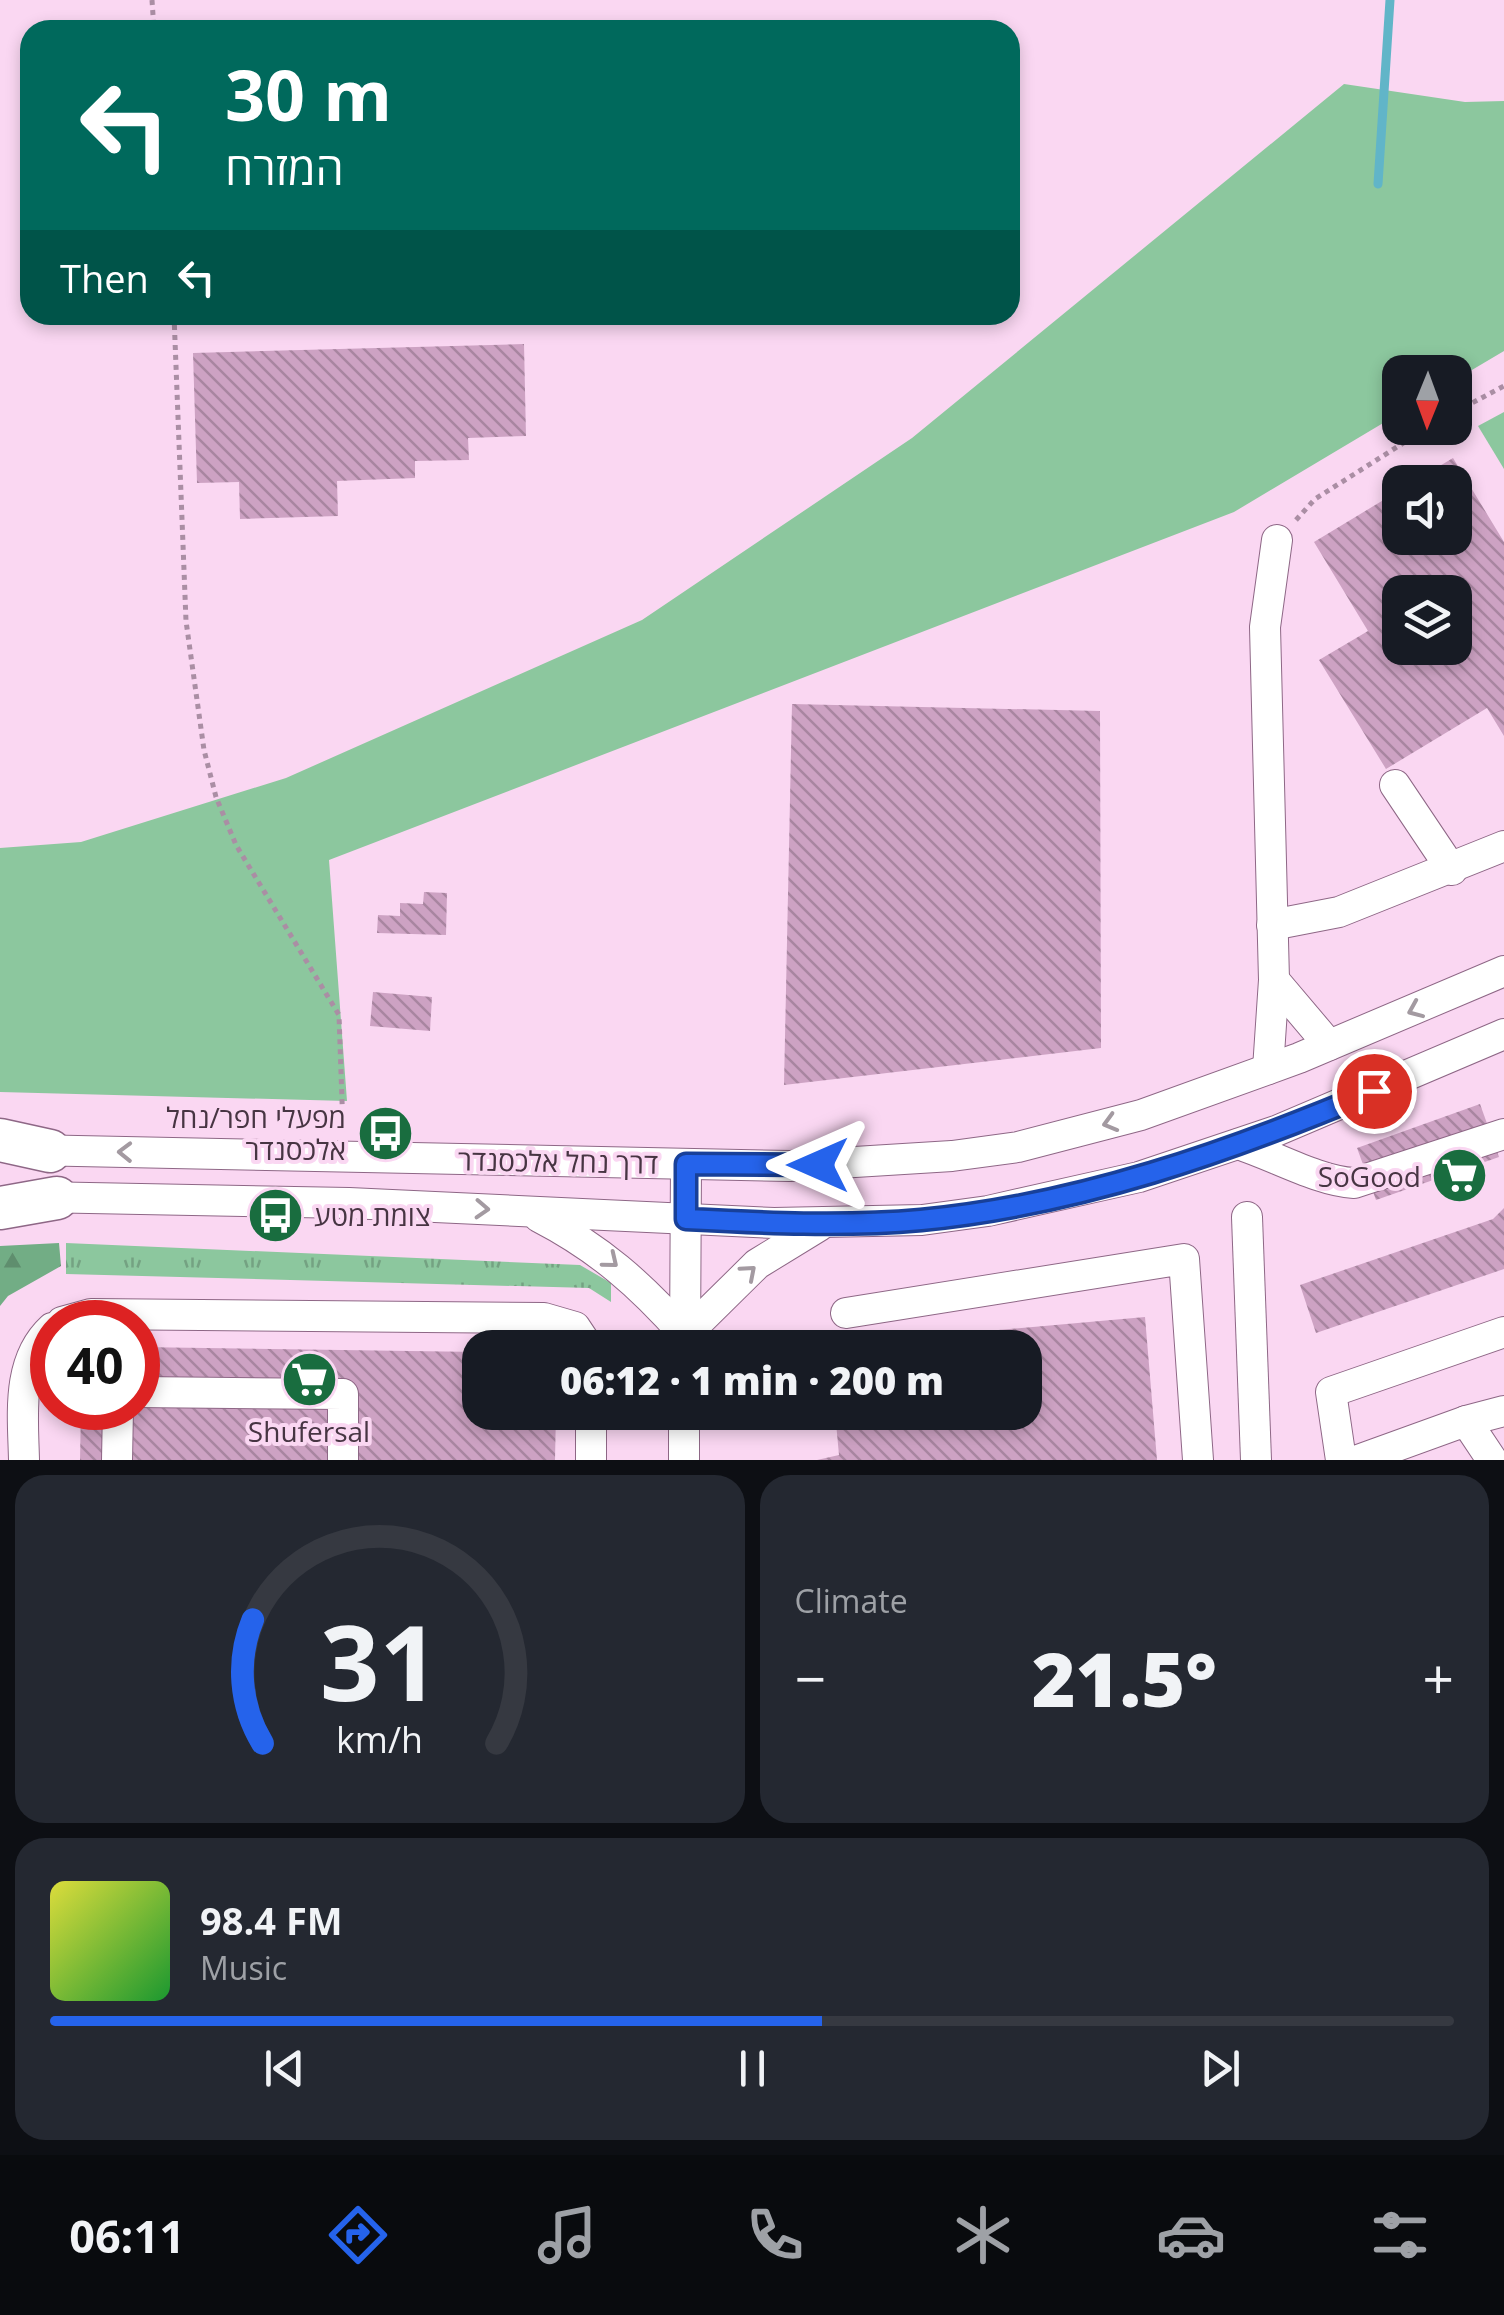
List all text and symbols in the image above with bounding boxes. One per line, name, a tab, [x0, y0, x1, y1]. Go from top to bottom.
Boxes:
text: 30 m	[225, 46, 392, 142]
icon: left	[60, 60, 190, 190]
text: המזרח	[225, 137, 344, 198]
icon: left	[169, 250, 224, 305]
text: Then	[60, 252, 149, 304]
north arrow	[1382, 355, 1472, 445]
map controls	[1382, 355, 1472, 665]
button: sound	[1382, 465, 1472, 555]
button: layers	[1382, 575, 1472, 665]
one-way arrow	[1407, 998, 1425, 1018]
pin	[1332, 1049, 1417, 1134]
icon: arrive	[1347, 1064, 1402, 1119]
place label: מפעלי חפר/נחל אלכסנדר	[166, 1098, 346, 1168]
bus stop icon: מפעלי חפר/נחל אלכסנדר	[355, 1103, 415, 1163]
one-way arrow	[1102, 1112, 1120, 1133]
position arrow	[766, 1113, 870, 1217]
street label: דרך נחל אלכסנדר	[458, 1140, 658, 1182]
one-way arrow	[116, 1142, 132, 1163]
supermarket icon: SoGood	[1430, 1146, 1490, 1206]
place label: SoGood	[1318, 1157, 1421, 1195]
bus stop icon: צומת מטע	[245, 1185, 305, 1245]
place label: צומת מטע	[314, 1196, 431, 1234]
one-way arrow	[475, 1198, 491, 1219]
one-way arrow	[600, 1249, 618, 1267]
one-way arrow	[737, 1266, 756, 1284]
speed limit sign: 40	[30, 1300, 160, 1430]
supermarket icon: Shufersal	[279, 1350, 339, 1410]
text: 06:12 · 1 min · 200 m	[560, 1354, 944, 1406]
place label: Shufersal	[248, 1412, 370, 1450]
text: Climate	[795, 1579, 908, 1622]
text: 31	[320, 1590, 439, 1731]
text: 21.5°	[1032, 1627, 1217, 1729]
text: −	[795, 1640, 826, 1715]
text: +	[1423, 1640, 1454, 1715]
text: km/h	[336, 1715, 423, 1763]
text: 98.4 FM	[200, 1894, 343, 1946]
text: Music	[200, 1946, 287, 1989]
icon: previous	[257, 2041, 312, 2096]
icon: pause	[725, 2041, 780, 2096]
icon: next	[1193, 2041, 1248, 2096]
icon: directions	[323, 2200, 393, 2270]
icon: music	[532, 2200, 602, 2270]
icon: phone	[740, 2200, 810, 2270]
icon: climate	[948, 2200, 1018, 2270]
icon: car	[1156, 2200, 1226, 2270]
icon: filters	[1365, 2200, 1435, 2270]
text: 06:11	[69, 2205, 185, 2266]

